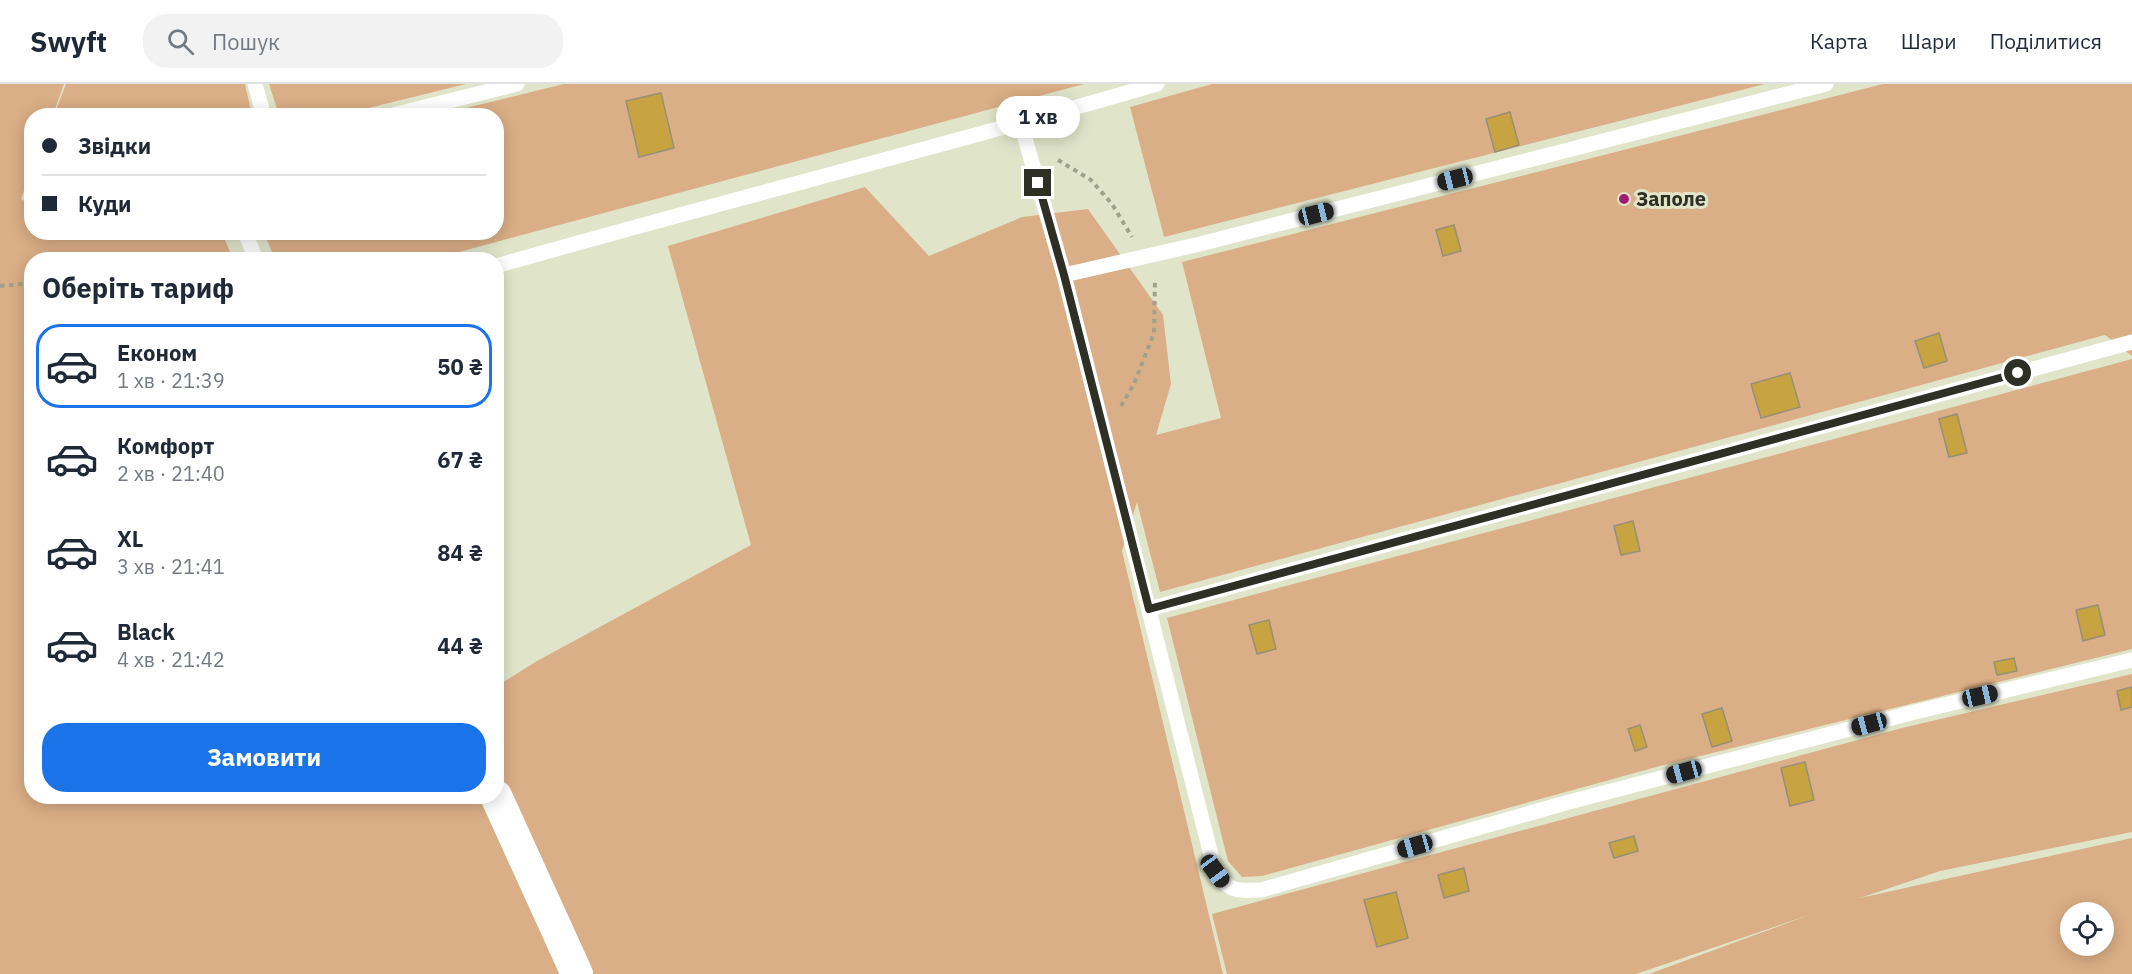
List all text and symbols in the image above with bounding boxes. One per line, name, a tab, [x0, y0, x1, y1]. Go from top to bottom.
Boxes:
search box	[143, 14, 563, 68]
text: Swyft	[30, 23, 107, 60]
icon: search	[164, 25, 197, 58]
text: Пошук	[212, 27, 280, 56]
text: Карта	[1810, 27, 1868, 55]
text: Шари	[1901, 27, 1957, 55]
text: Поділитися	[1990, 27, 2102, 55]
callout: 1 хв	[996, 96, 1080, 138]
text: 1 хв	[1018, 103, 1058, 130]
text: Звідки	[78, 131, 151, 160]
car	[1435, 166, 1475, 192]
route end	[1024, 169, 1051, 196]
place label: Заполе	[1636, 185, 1706, 212]
text: Куди	[78, 189, 132, 218]
marker: Заполе	[1617, 192, 1631, 206]
car	[1296, 201, 1336, 227]
text: Оберіть тариф	[42, 270, 234, 305]
text: Економ	[117, 338, 197, 367]
icon: car	[45, 339, 99, 393]
text: 50 ₴	[437, 352, 483, 381]
route start	[2004, 359, 2031, 386]
text: 1 хв · 21:39	[117, 367, 225, 394]
text: Комфорт	[117, 431, 214, 460]
icon: car	[45, 432, 99, 486]
text: 67 ₴	[437, 445, 483, 474]
text: 2 хв · 21:40	[117, 460, 225, 487]
text: XL	[117, 524, 143, 553]
icon: car	[45, 525, 99, 579]
text: 84 ₴	[437, 538, 483, 567]
text: 3 хв · 21:41	[117, 553, 225, 580]
text: Black	[117, 617, 175, 646]
icon: car	[45, 618, 99, 672]
text: 44 ₴	[437, 631, 483, 660]
text: 4 хв · 21:42	[117, 646, 225, 673]
car	[1960, 683, 2000, 709]
car	[1849, 711, 1889, 737]
button: Замовити	[42, 723, 486, 792]
car	[1664, 759, 1704, 785]
car	[1395, 832, 1435, 860]
car	[1197, 851, 1233, 891]
map controls	[2060, 902, 2114, 956]
button: locate	[2060, 902, 2114, 956]

